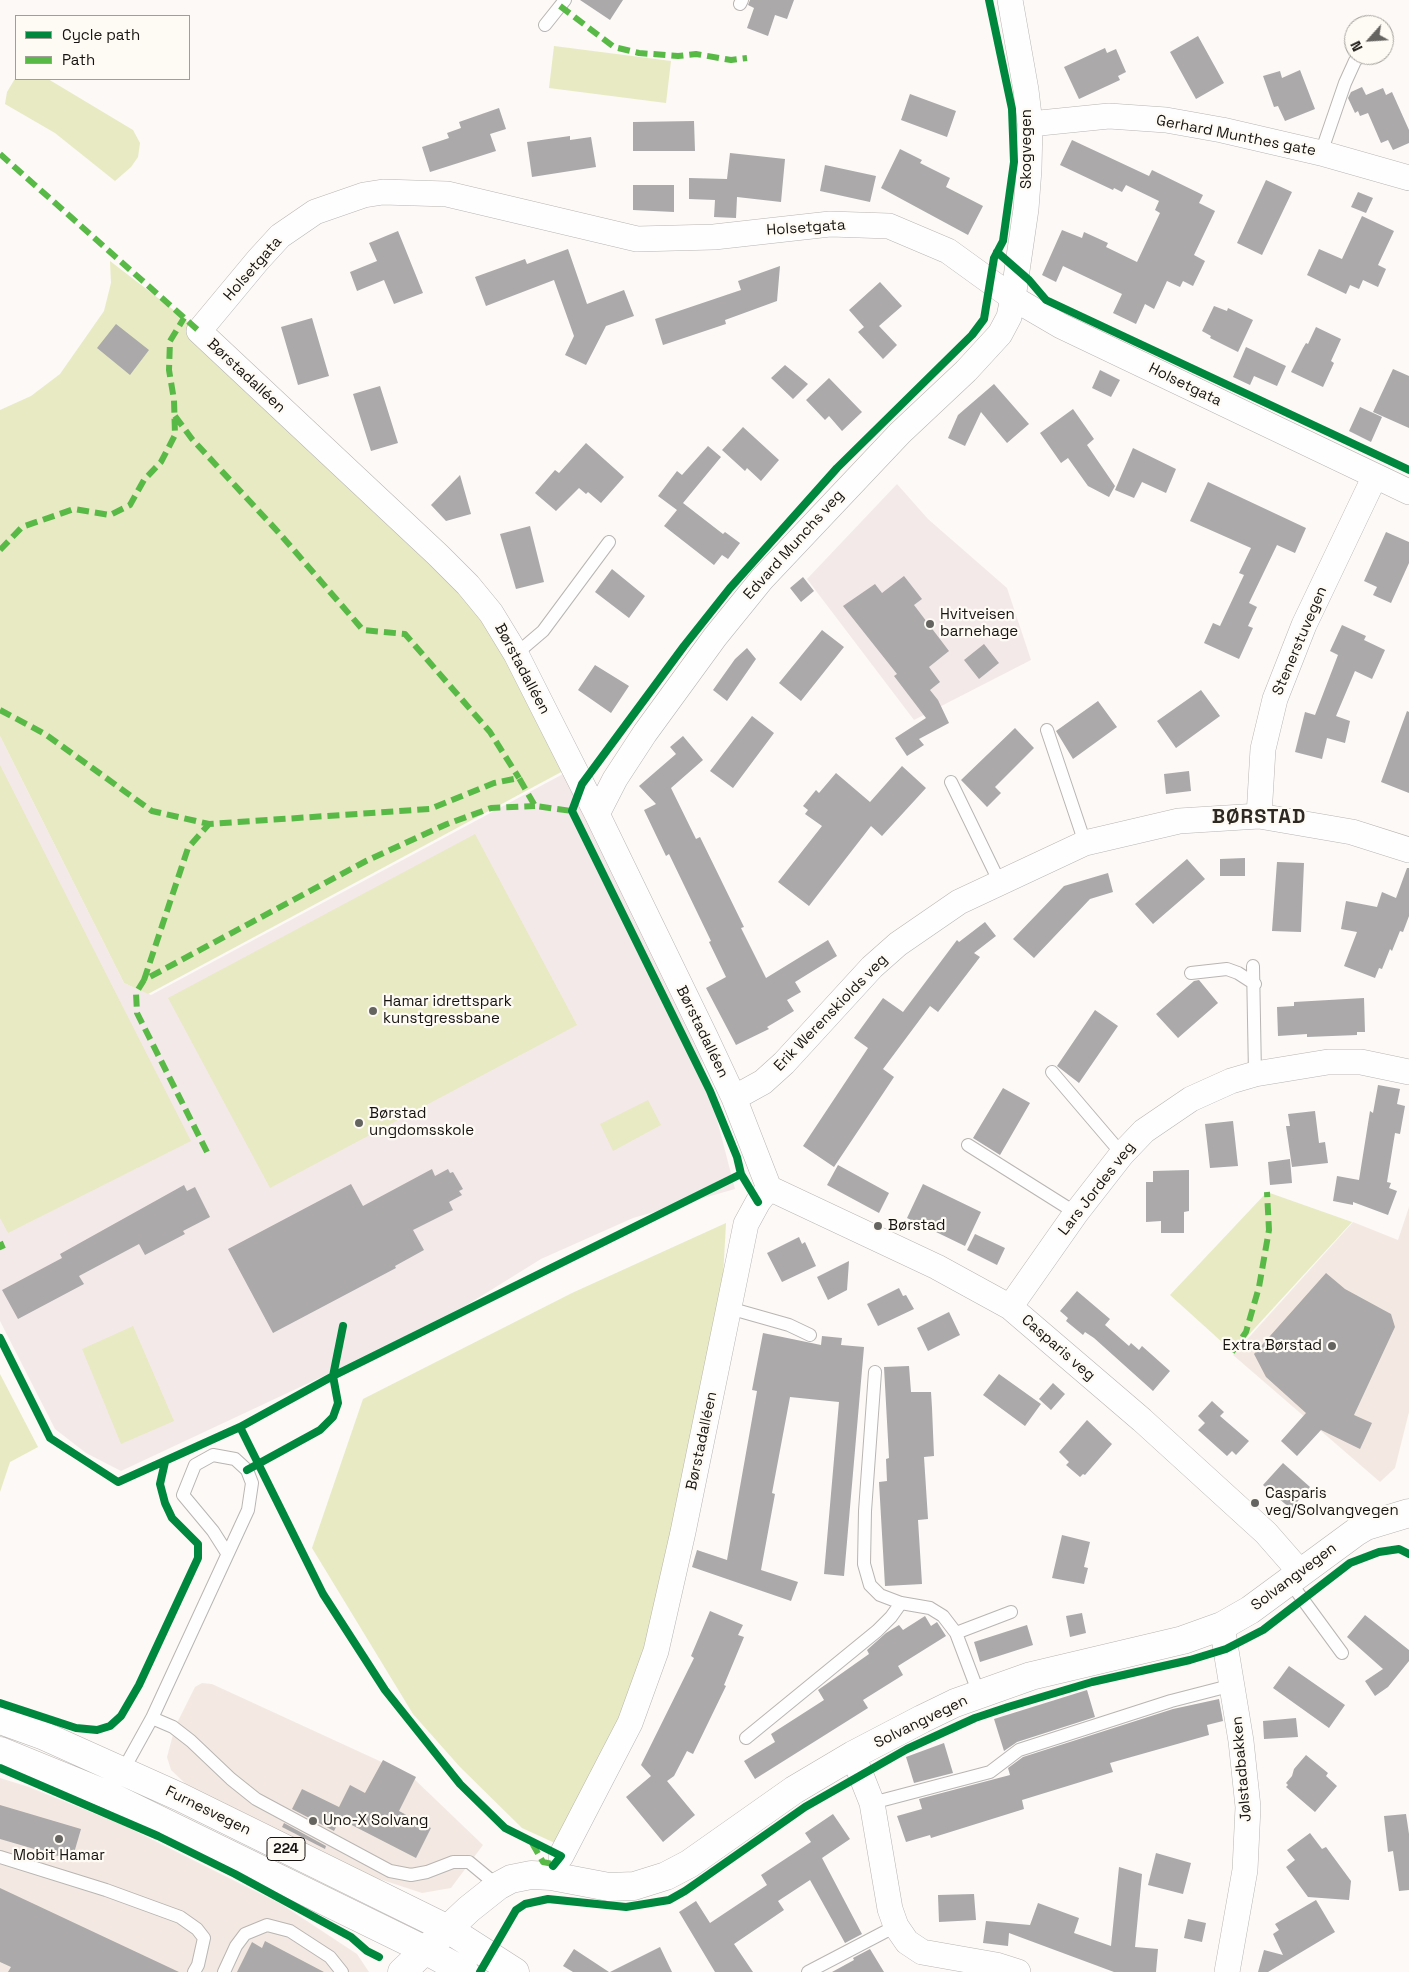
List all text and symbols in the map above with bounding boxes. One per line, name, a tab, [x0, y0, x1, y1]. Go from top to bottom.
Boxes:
legend	[15, 15, 190, 80]
north arrow	[1344, 15, 1394, 65]
text: Cycle path	[62, 25, 140, 44]
text: N	[1346, 38, 1367, 54]
text: Path	[62, 50, 95, 69]
street label: Skogvegen	[1018, 109, 1036, 189]
street label: Gerhard Munthes gate	[1155, 112, 1317, 160]
street label: Holsetgata	[766, 216, 846, 240]
street label: Holsetgata	[220, 233, 286, 305]
street label: Børstadalléen	[203, 335, 289, 417]
street label: Holsetgata	[1145, 360, 1225, 410]
street label: Edvard Munchs veg	[740, 487, 848, 603]
street label: Stenerstuvegen	[1269, 584, 1331, 698]
place label: Hvitveisen barnehage	[940, 606, 1018, 641]
marker: Hvitveisen barnehage	[924, 618, 936, 630]
street label: Børstadalléen	[491, 620, 553, 718]
district label: BØRSTAD	[1211, 806, 1307, 830]
street label: Erik Werenskiolds veg	[771, 951, 891, 1075]
street label: Børstadalléen	[672, 983, 732, 1081]
place label: Hamar idrettspark kunstgressbane	[383, 993, 512, 1028]
marker: Hamar idrettspark kunstgressbane	[367, 1005, 379, 1017]
place label: Børstad ungdomsskole	[369, 1105, 474, 1140]
marker: Børstad ungdomsskole	[353, 1117, 365, 1129]
street label: Lars Jordes veg	[1055, 1139, 1139, 1239]
place label: Børstad	[888, 1217, 945, 1235]
marker: Børstad	[872, 1220, 884, 1232]
street label: Casparis veg	[1017, 1311, 1099, 1385]
place label: Extra Børstad	[1223, 1337, 1322, 1355]
marker: Extra Børstad	[1326, 1340, 1338, 1352]
street label: Børstadalléen	[683, 1390, 721, 1492]
place label: Casparis veg/Solvangvegen	[1265, 1485, 1399, 1520]
marker: Casparis veg/Solvangvegen	[1249, 1497, 1261, 1509]
street label: Solvangvegen	[1248, 1539, 1340, 1615]
street label: Solvangvegen	[871, 1692, 971, 1752]
street label: Jølstadbakken	[1228, 1715, 1256, 1823]
street label: Furnesvegen	[162, 1783, 254, 1839]
place label: Uno-X Solvang	[323, 1812, 428, 1830]
marker: Uno-X Solvang	[307, 1815, 319, 1827]
marker: Mobit Hamar	[53, 1833, 65, 1845]
road number: 224	[267, 1838, 305, 1860]
place label: Mobit Hamar	[13, 1847, 105, 1865]

